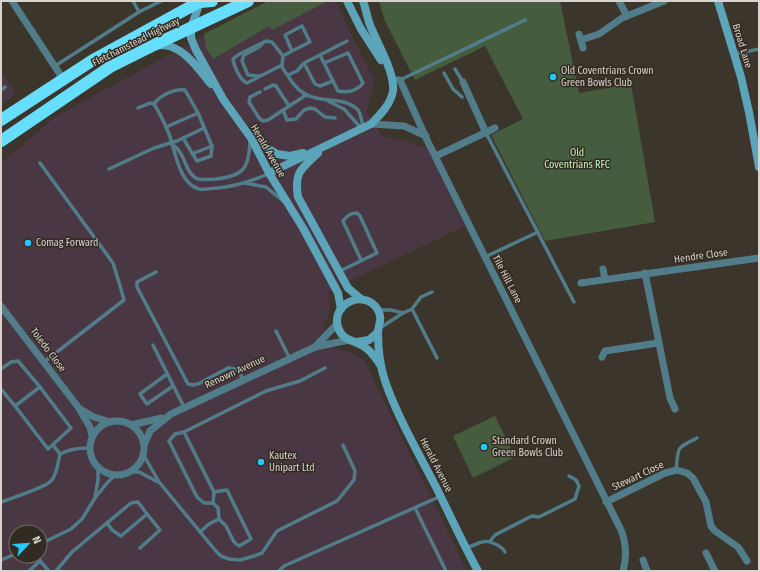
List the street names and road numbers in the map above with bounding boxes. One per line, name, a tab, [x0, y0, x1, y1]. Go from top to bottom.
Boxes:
street label: Fletchamstead Highway	[90, 15, 182, 69]
street label: Broad Lane	[730, 22, 754, 70]
street label: Herald Avenue	[248, 122, 288, 180]
street label: Hendre Close	[673, 246, 729, 266]
street label: Tile Hill Lane	[490, 253, 524, 305]
street label: Toledo Close	[28, 326, 68, 374]
street label: Renown Avenue	[203, 353, 267, 391]
street label: Herald Avenue	[417, 436, 455, 494]
street label: Stewart Close	[610, 459, 666, 493]

